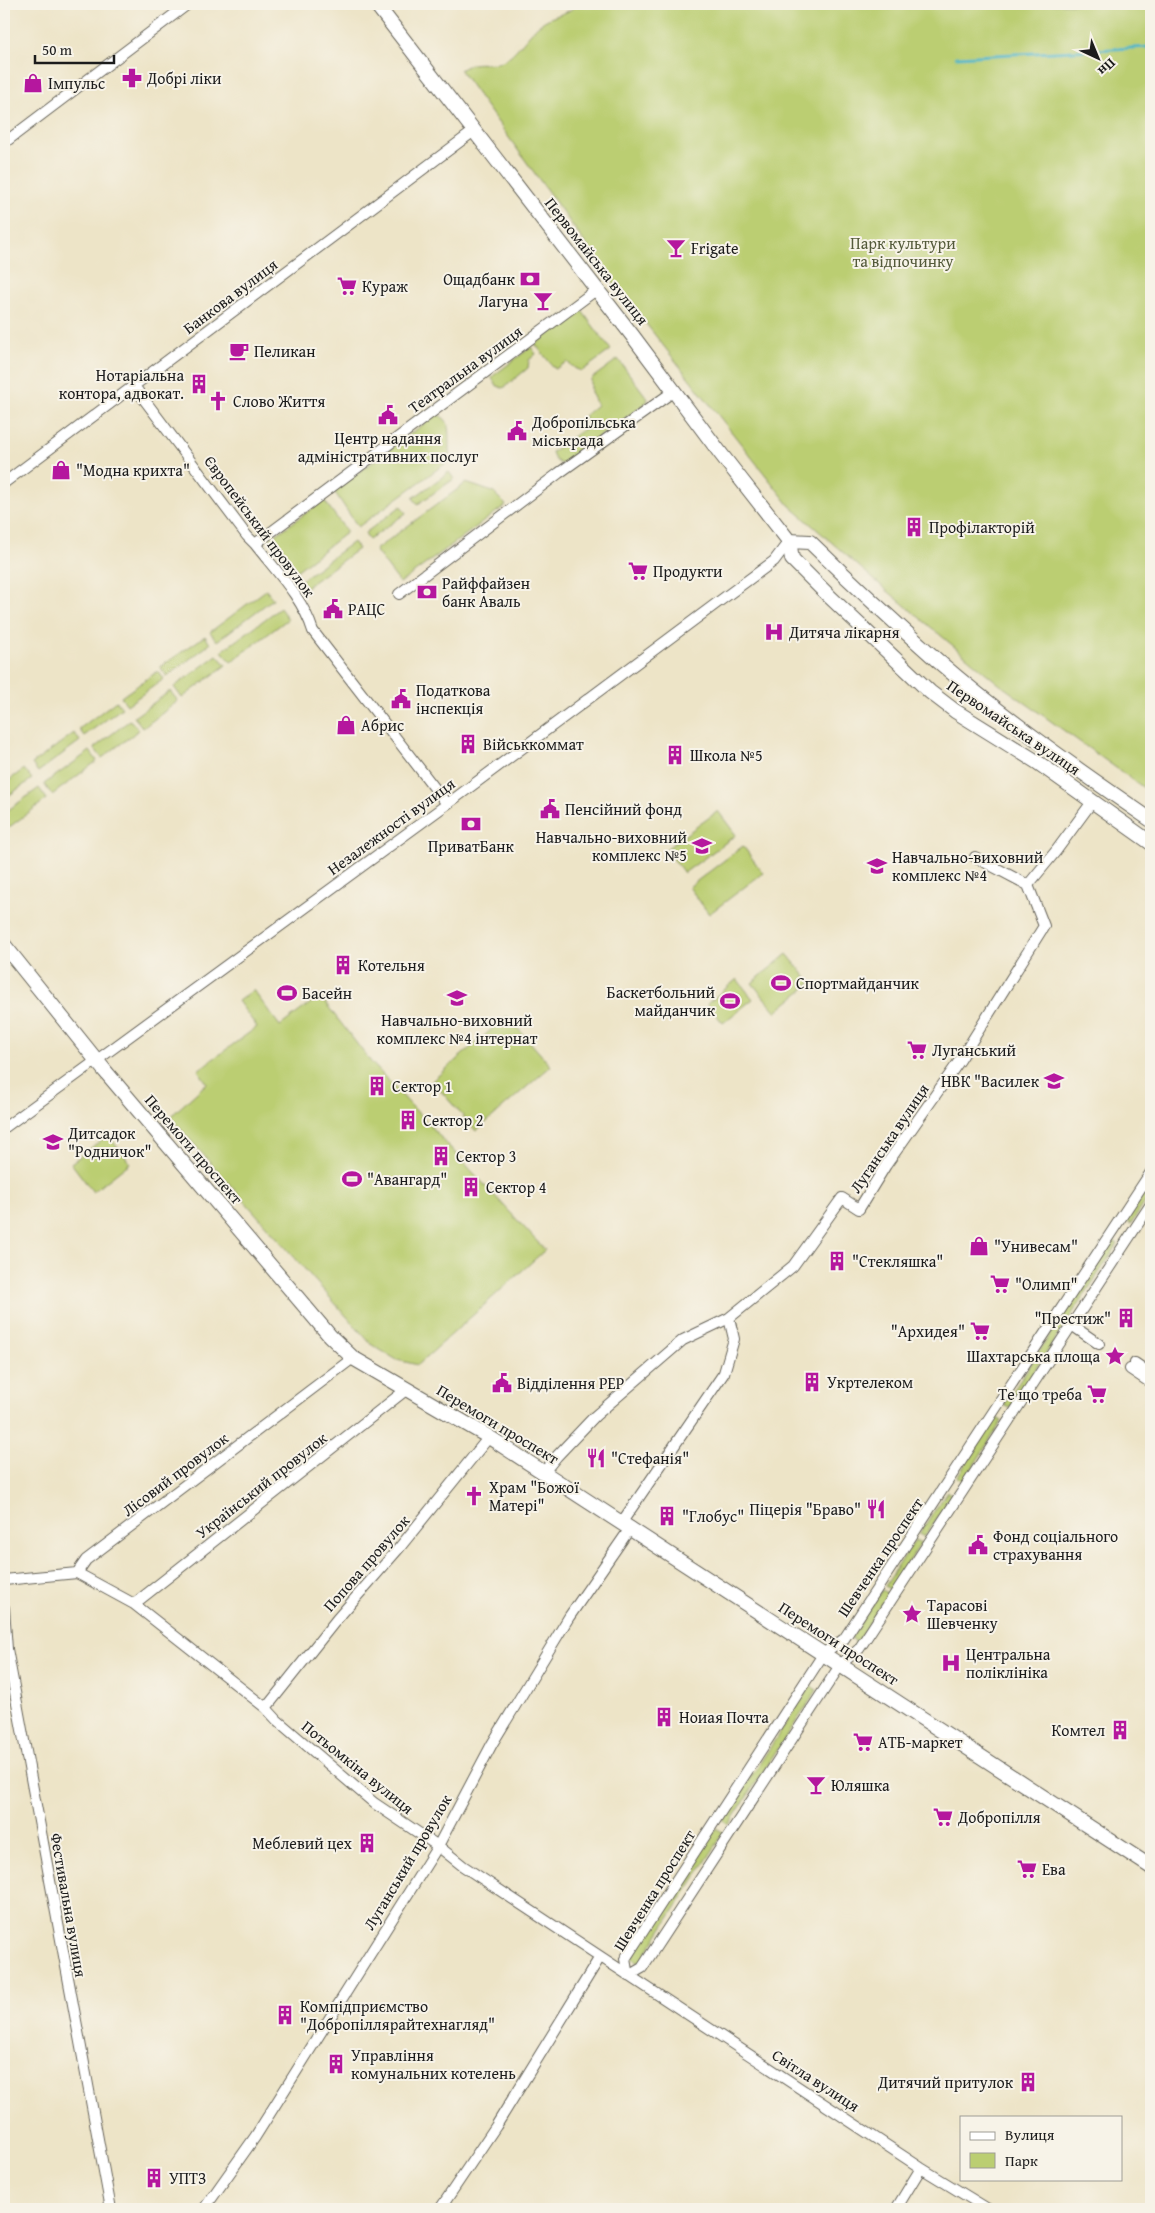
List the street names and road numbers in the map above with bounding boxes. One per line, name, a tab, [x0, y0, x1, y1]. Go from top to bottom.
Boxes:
street label: Первомайська вулиця	[539, 192, 655, 330]
street label: Банкова вулиця	[178, 252, 282, 340]
street label: Театральна вулиця	[403, 319, 527, 419]
street label: Європейський провулок	[199, 450, 322, 602]
street label: Первомайська вулиця	[942, 673, 1086, 781]
street label: Незалежності вулиця	[322, 771, 460, 881]
street label: Луганська вулиця	[843, 1078, 935, 1198]
street label: Перемоги проспект	[139, 1089, 249, 1209]
street label: Перемоги проспект	[432, 1378, 564, 1470]
street label: Лісовий провулок	[117, 1426, 234, 1522]
street label: Український провулок	[190, 1426, 332, 1544]
street label: Шевченка проспект	[831, 1492, 929, 1621]
street label: Попова провулок	[317, 1509, 415, 1617]
street label: Перемоги проспект	[774, 1595, 904, 1691]
street label: Потьомкіна вулиця	[297, 1714, 419, 1820]
street label: Луганський провулок	[357, 1789, 457, 1934]
street label: Шевченка проспект	[607, 1824, 701, 1955]
street label: Фестивальна вулиця	[45, 1831, 93, 1979]
street label: Світла вулиця	[767, 2043, 865, 2117]

